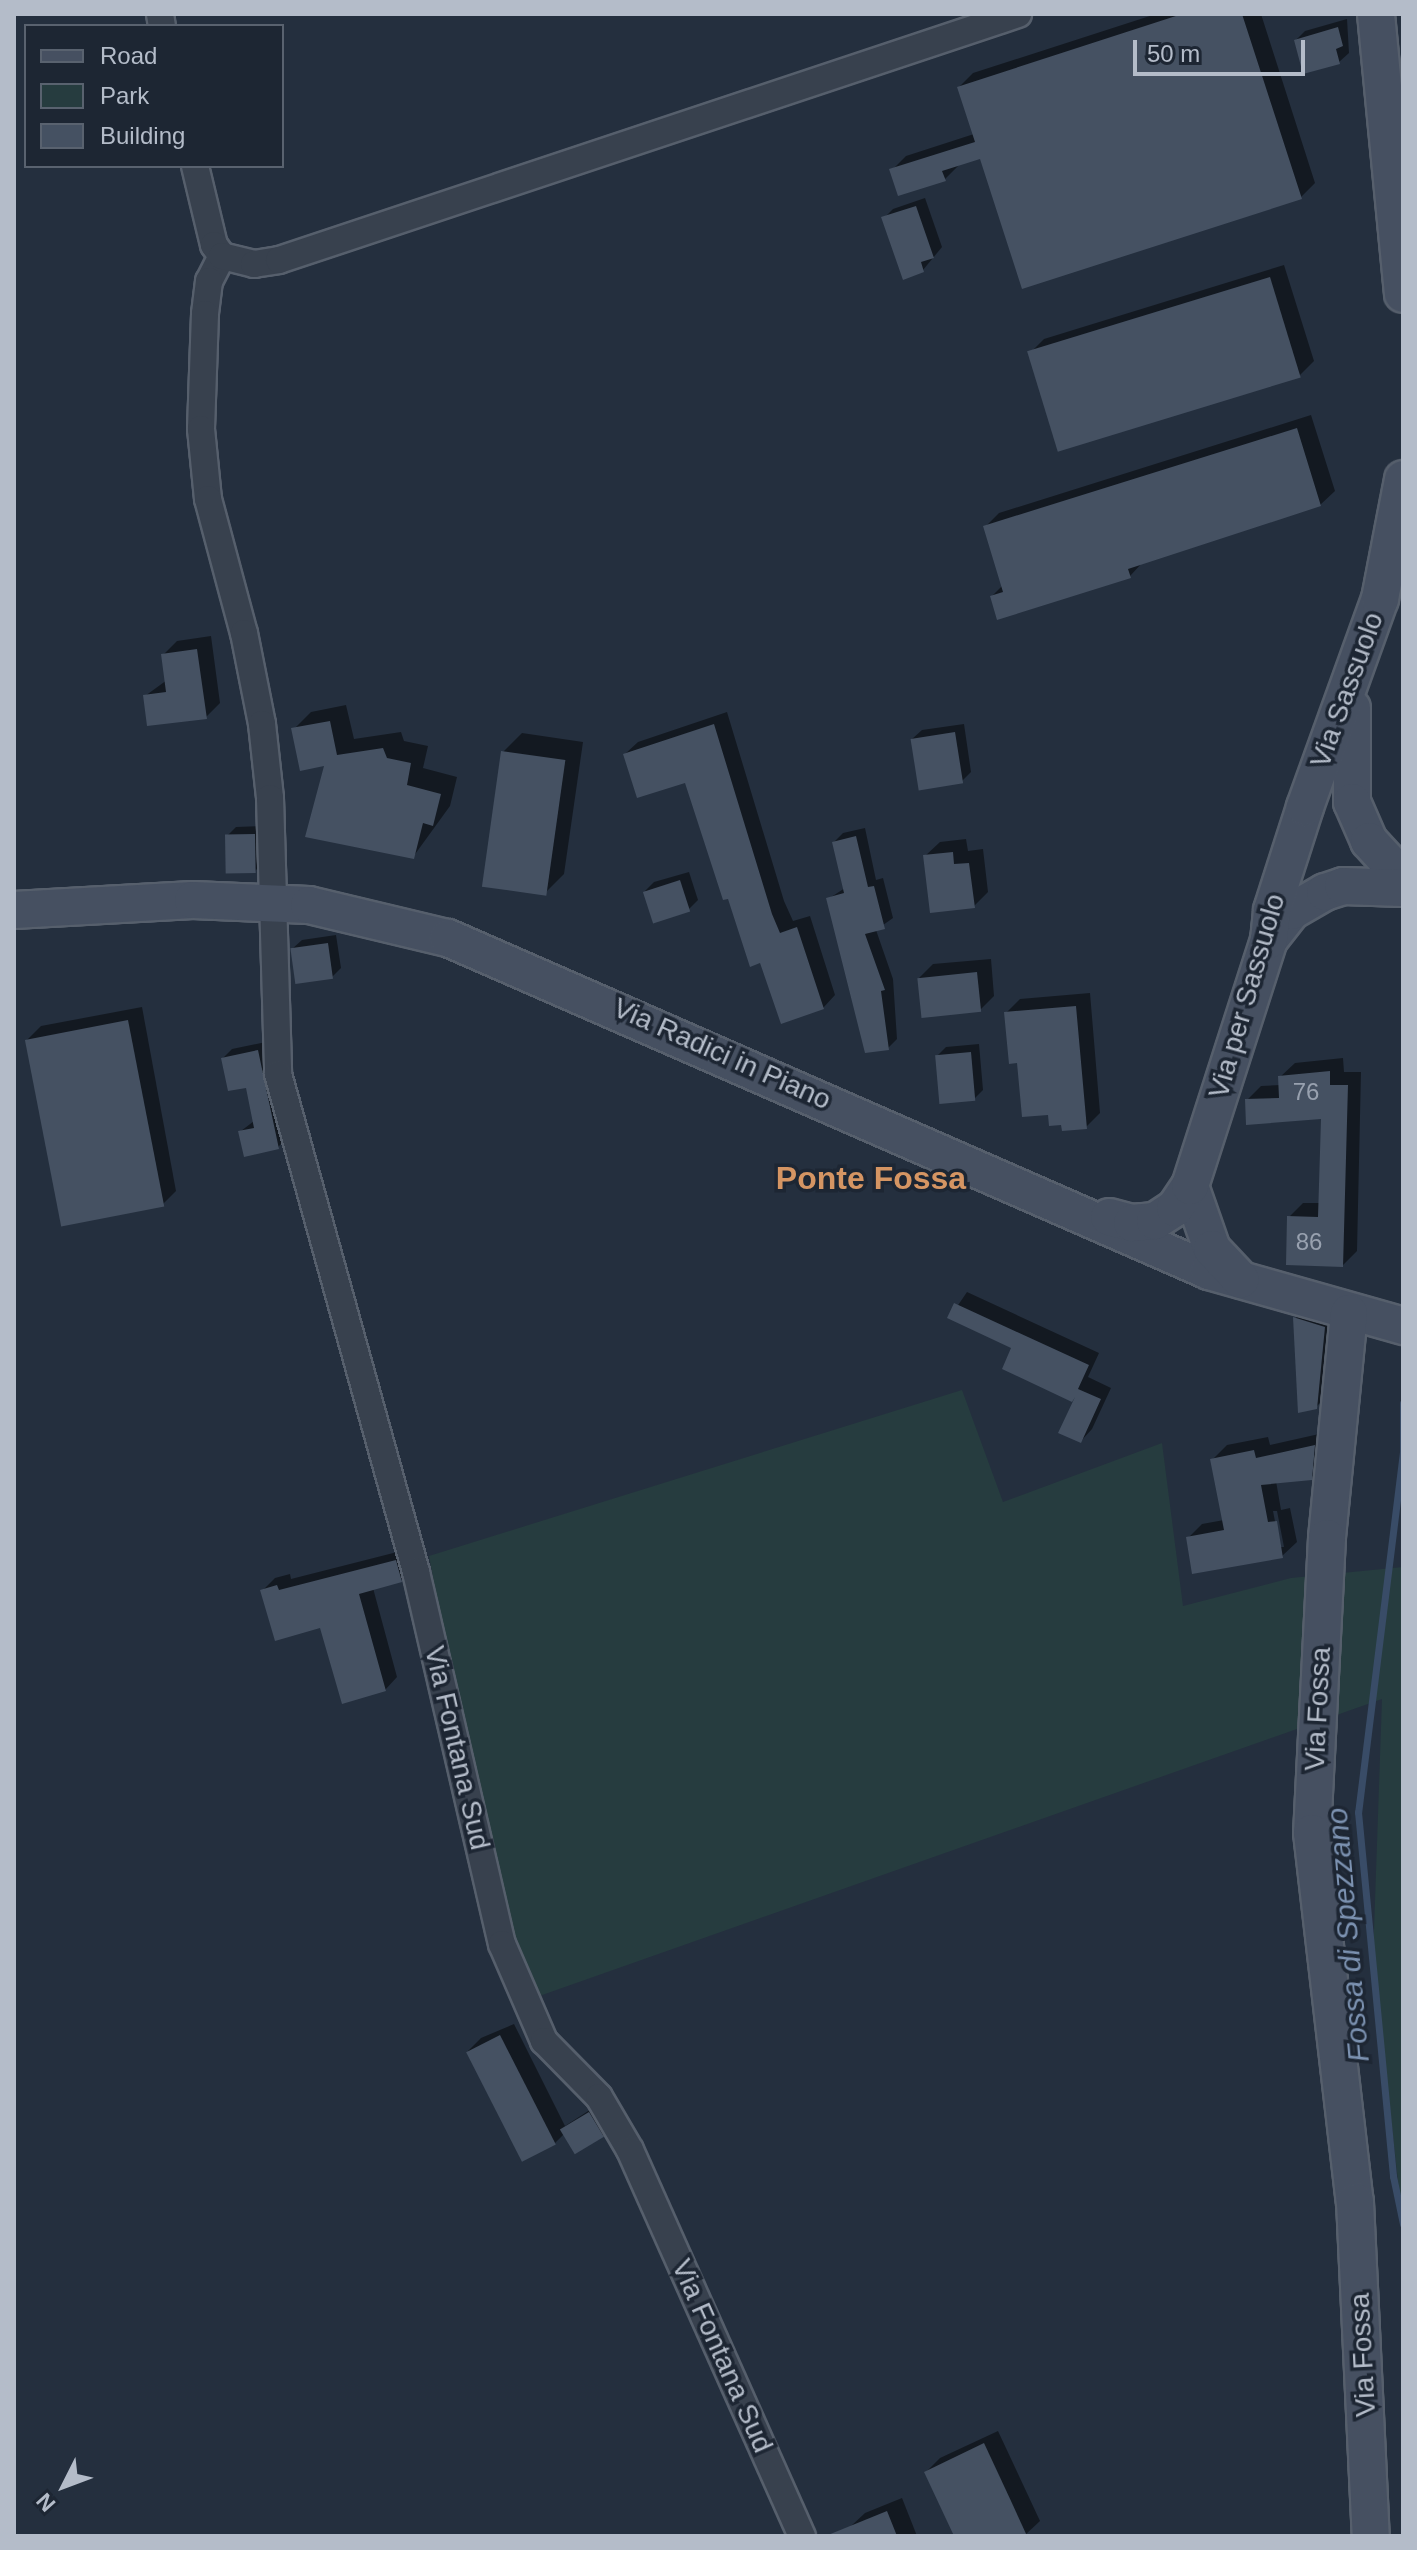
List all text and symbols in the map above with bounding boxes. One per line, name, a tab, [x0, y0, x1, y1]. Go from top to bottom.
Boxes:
legend	[24, 24, 284, 168]
scale bar	[1137, 24, 1309, 74]
text: 50 m	[1147, 40, 1200, 67]
text: Road	[100, 42, 157, 69]
text: Park	[100, 82, 149, 109]
text: Building	[100, 122, 185, 149]
street label: Via Sassuolo	[1303, 608, 1391, 772]
street label: Via per Sassuolo	[1202, 890, 1292, 1102]
street label: Via Radici in Piano	[608, 991, 836, 1117]
house number: 76	[1293, 1078, 1319, 1106]
district label: Ponte Fossa	[776, 1159, 966, 1197]
house number: 86	[1296, 1228, 1322, 1256]
street label: Via Fontana Sud	[417, 1643, 497, 1853]
street label: Via Fossa	[1298, 1646, 1338, 1772]
water label: Fossa di Spezzano	[1319, 1806, 1377, 2064]
street label: Via Fontana Sud	[664, 2254, 780, 2458]
street label: Via Fossa	[1343, 2292, 1383, 2418]
north arrow	[24, 2446, 104, 2526]
text: N	[31, 2488, 60, 2517]

